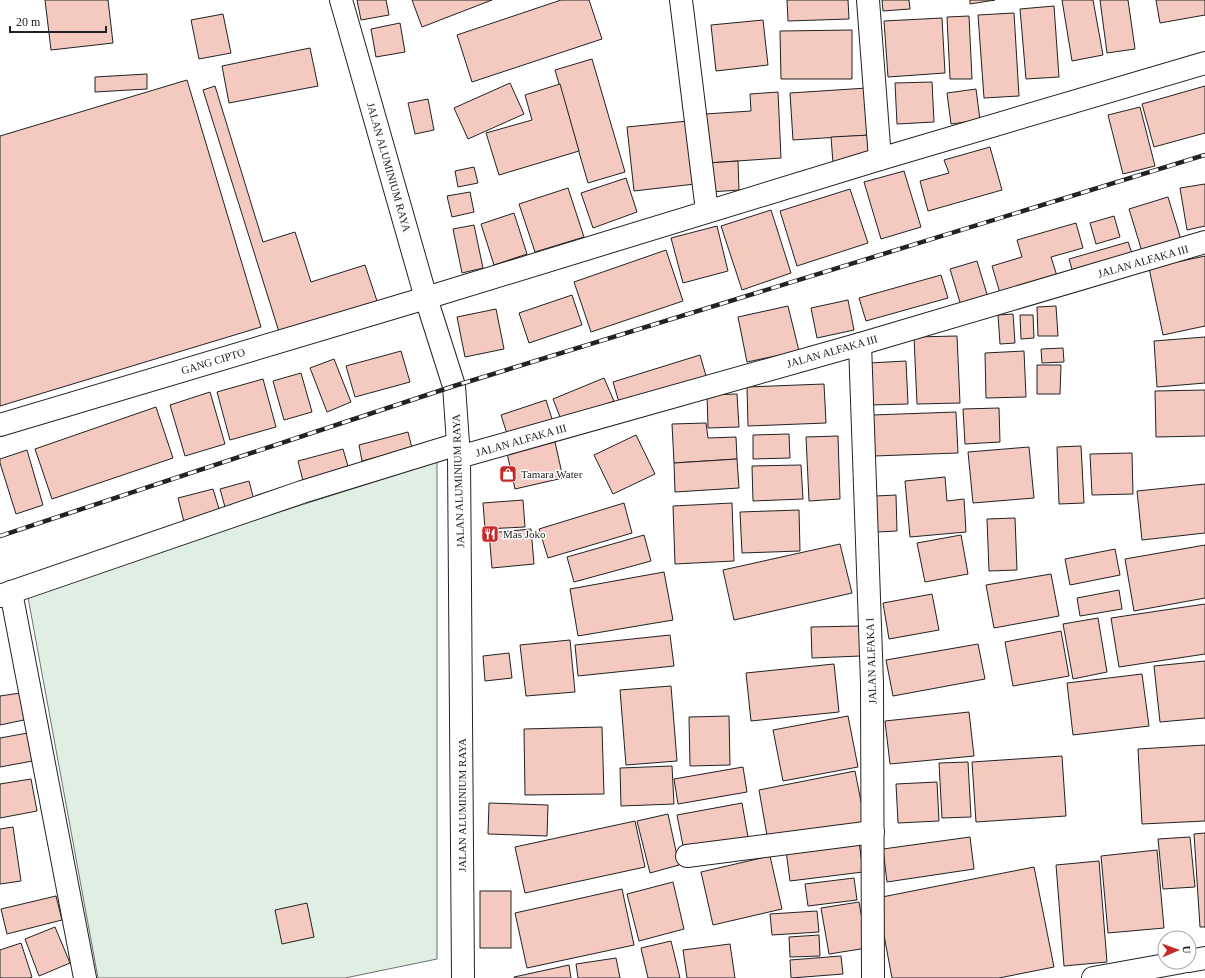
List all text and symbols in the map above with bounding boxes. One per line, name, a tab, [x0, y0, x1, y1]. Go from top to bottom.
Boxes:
scale bar	[10, 8, 106, 34]
text: 20 m	[16, 15, 41, 29]
street label: JALAN ALUMINIUM RAYA	[365, 101, 413, 233]
street label: JALAN ALFAKA III	[1096, 242, 1190, 280]
street label: JALAN ALFAKA III	[785, 332, 879, 370]
street label: GANG CIPTO	[180, 346, 246, 376]
street label: JALAN ALUMINIUM RAYA	[450, 414, 466, 548]
street label: JALAN ALFAKA III	[474, 421, 568, 459]
shop icon: Tamara Water	[498, 464, 518, 484]
place label: Tamara Water	[521, 468, 583, 480]
restaurant icon: Mas Joko	[480, 524, 500, 544]
place label: Mas Joko	[503, 528, 546, 540]
street label: JALAN ALFAKA I	[863, 617, 879, 704]
street label: JALAN ALUMINIUM RAYA	[456, 738, 468, 872]
north arrow	[1157, 930, 1197, 970]
text: U	[1181, 945, 1193, 954]

